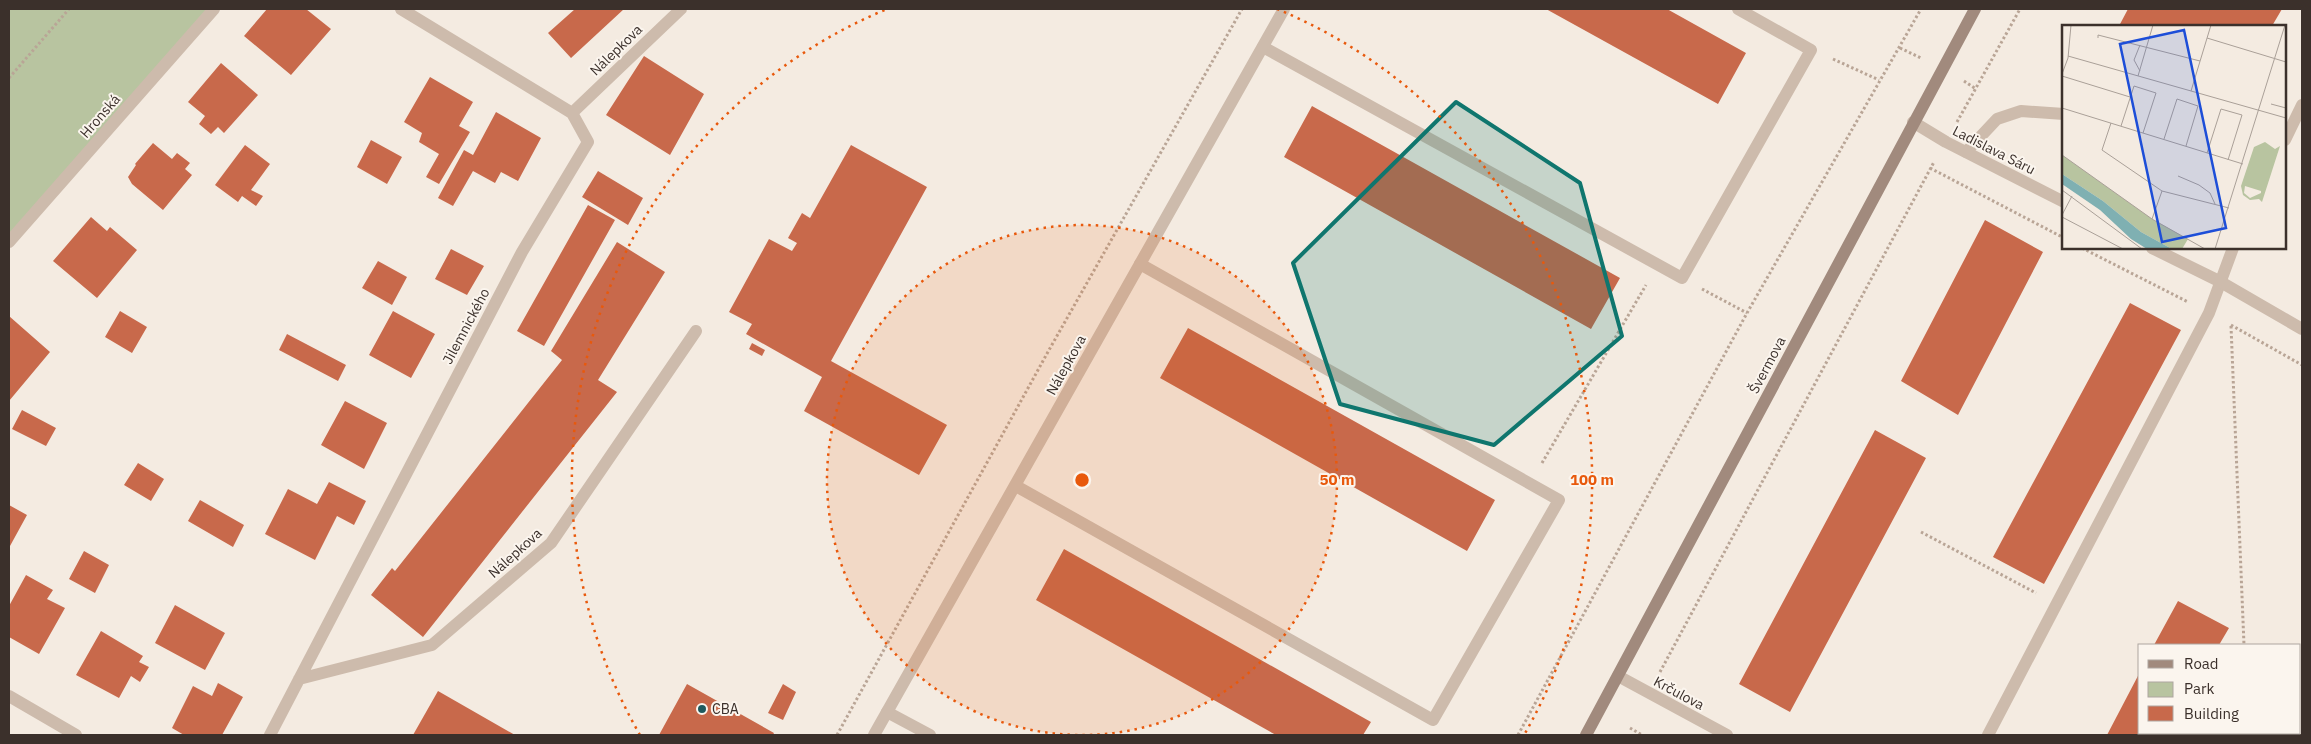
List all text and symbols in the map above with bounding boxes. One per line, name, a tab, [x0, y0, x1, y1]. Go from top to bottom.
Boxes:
street label: Nálepkova	[586, 20, 646, 79]
inset map	[2062, 25, 2286, 249]
street label: Hronská	[76, 90, 124, 142]
street label: Ladislava Sáru	[1950, 121, 2038, 179]
street label: Jilemnického	[438, 285, 494, 367]
street label: Nálepkova	[1042, 331, 1090, 398]
street label: Švermova	[1744, 333, 1790, 397]
text: 50 m	[1320, 470, 1354, 489]
text: 100 m	[1570, 470, 1614, 489]
centre of rings	[1073, 471, 1091, 489]
street label: Nálepkova	[484, 524, 546, 582]
legend	[2138, 644, 2301, 734]
text: Road	[2184, 654, 2219, 673]
street label: Krčulova	[1651, 672, 1708, 714]
text: Park	[2184, 679, 2214, 698]
place label: CBA	[712, 700, 739, 718]
marker: CBA	[696, 703, 708, 715]
text: Building	[2184, 704, 2239, 723]

